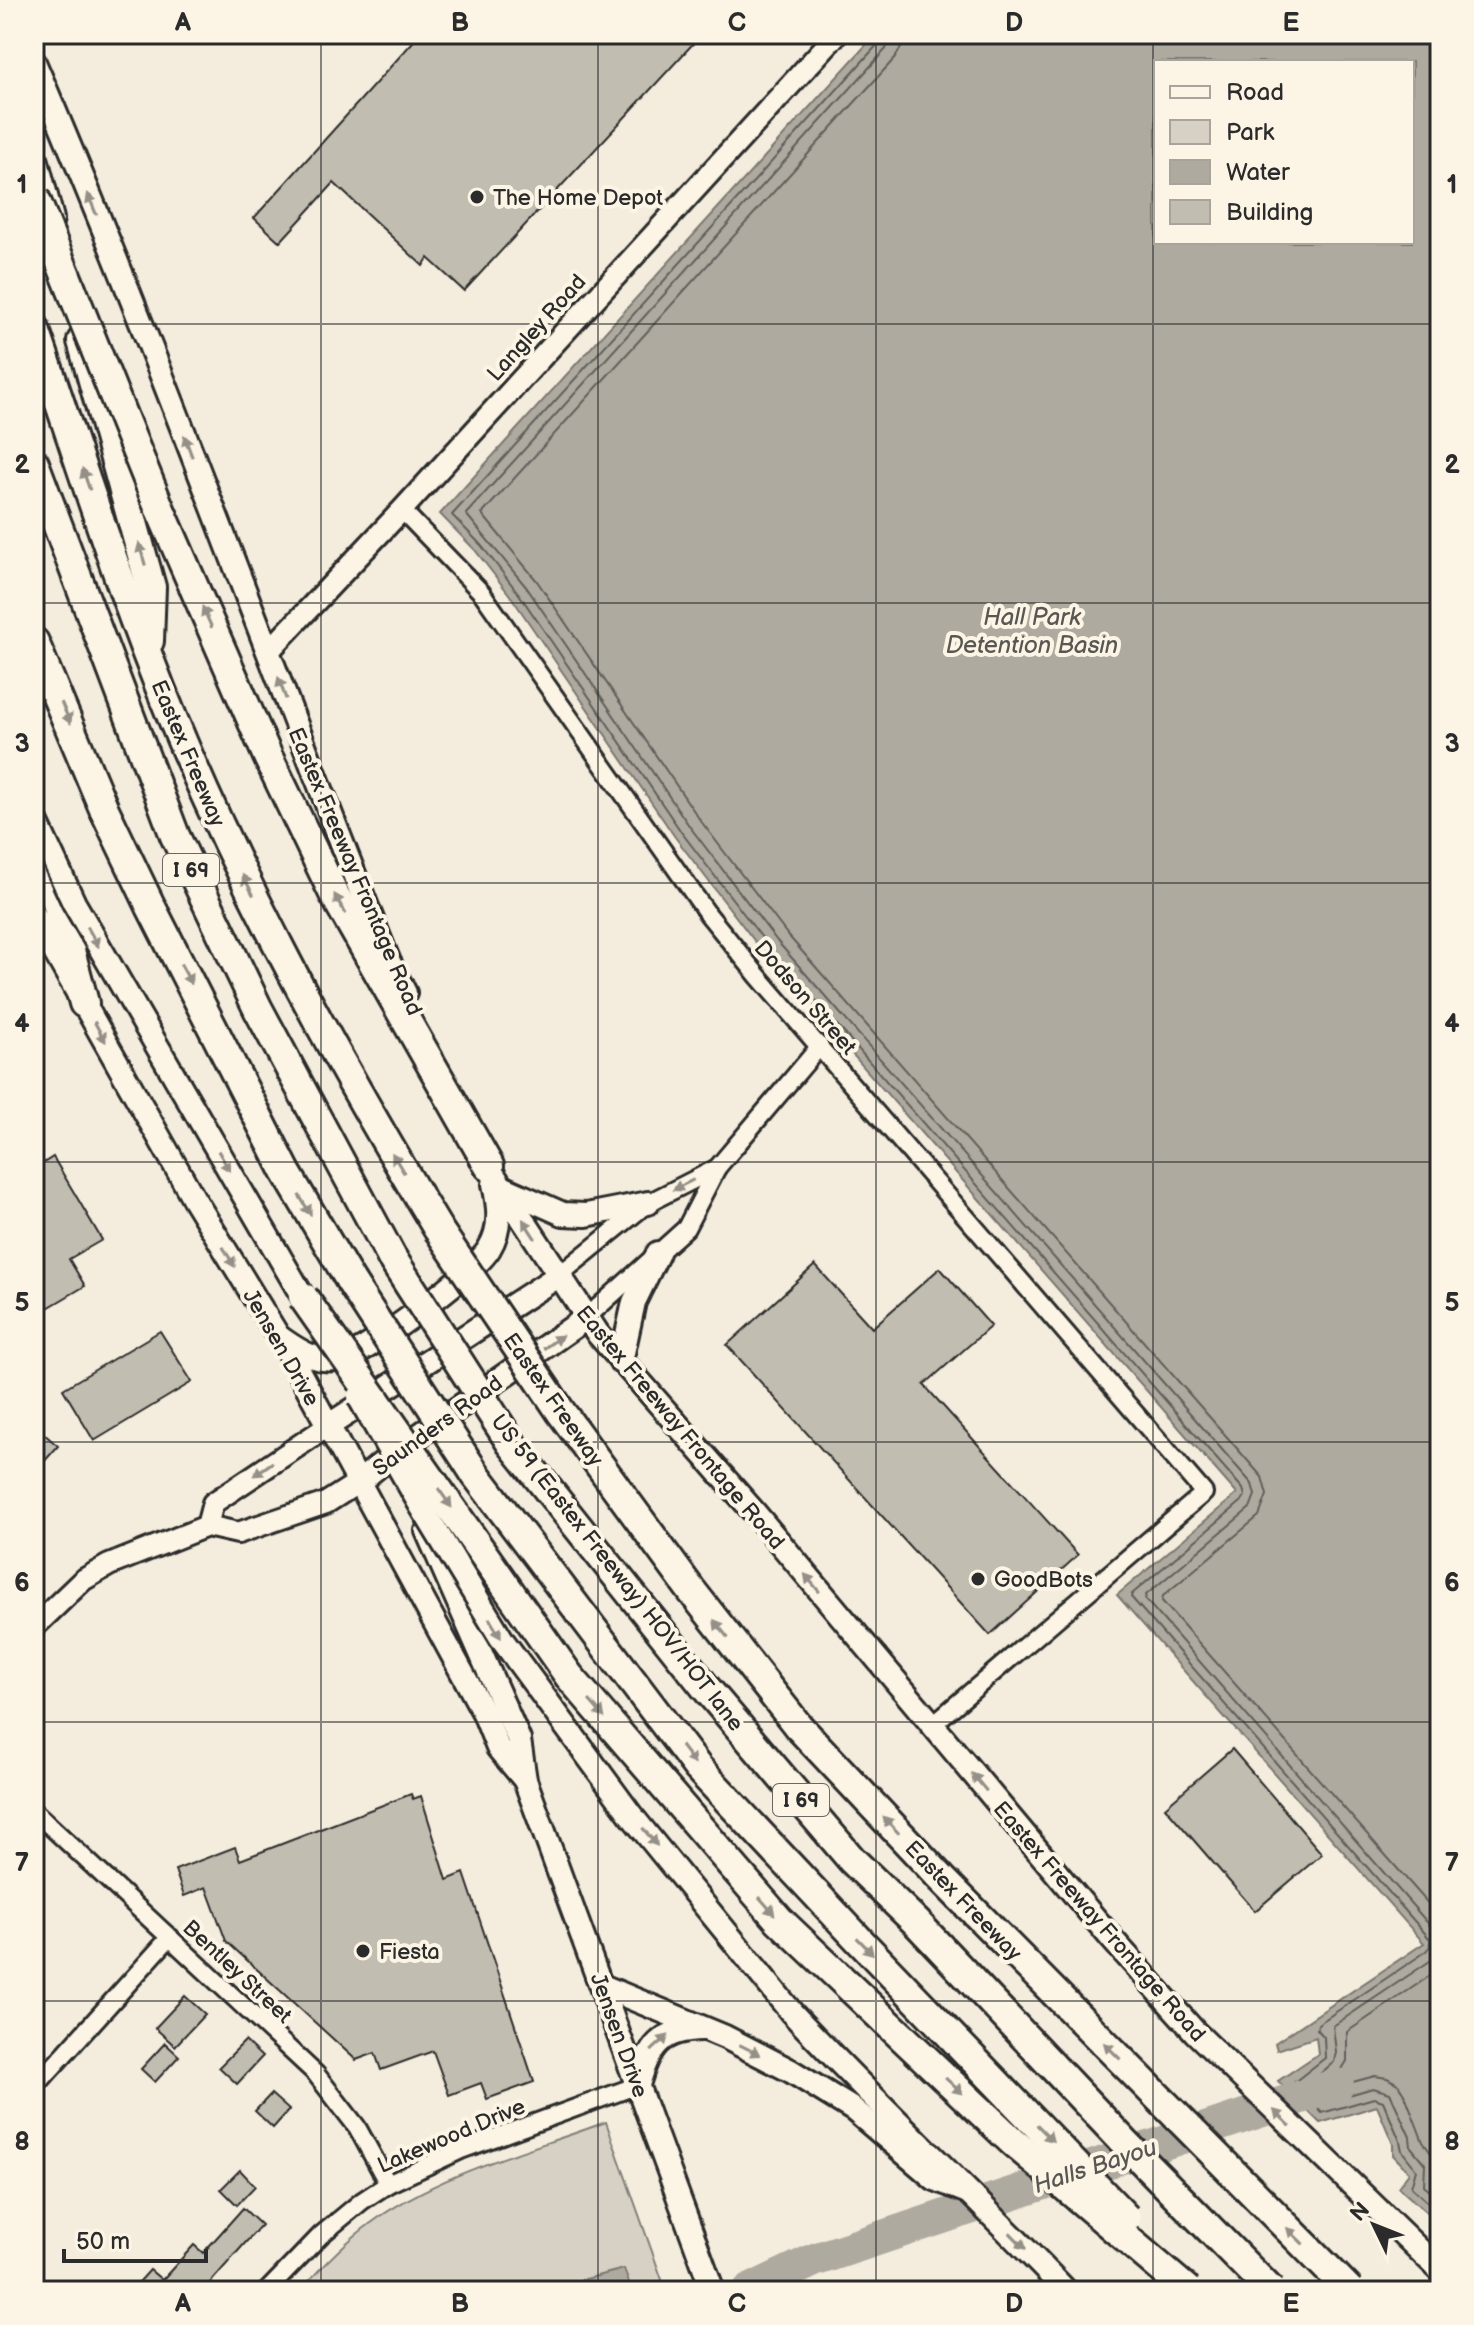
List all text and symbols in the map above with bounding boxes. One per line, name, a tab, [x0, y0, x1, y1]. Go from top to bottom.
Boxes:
text: A	[174, 8, 191, 39]
text: B	[451, 8, 469, 39]
text: C	[728, 8, 746, 39]
text: D	[1005, 8, 1023, 39]
text: E	[1283, 8, 1300, 39]
legend	[1154, 60, 1414, 244]
text: Road	[1226, 78, 1284, 107]
text: Park	[1226, 118, 1274, 147]
text: Water	[1226, 158, 1290, 187]
text: 1	[17, 170, 27, 201]
text: 1	[1447, 170, 1457, 201]
place label: The Home Depot	[493, 185, 663, 212]
marker: The Home Depot	[468, 188, 486, 206]
one-way arrow	[85, 192, 98, 216]
text: Building	[1226, 198, 1313, 227]
street label: Langley Road	[482, 269, 592, 387]
one-way arrow	[181, 434, 194, 458]
text: 2	[14, 450, 30, 481]
text: 2	[1444, 450, 1460, 481]
one-way arrow	[80, 466, 92, 490]
one-way arrow	[135, 541, 148, 565]
water label: Hall Park Detention Basin	[946, 603, 1118, 660]
one-way arrow	[200, 605, 213, 629]
street label: Eastex Freeway	[145, 676, 231, 831]
one-way arrow	[275, 676, 288, 700]
one-way arrow	[59, 701, 72, 725]
street label: Eastex Freeway Frontage Road	[282, 724, 428, 1020]
text: 3	[14, 729, 30, 760]
text: 3	[1444, 729, 1460, 760]
road number: I 69	[163, 854, 219, 886]
one-way arrow	[242, 873, 255, 896]
one-way arrow	[333, 893, 347, 915]
one-way arrow	[86, 926, 100, 948]
street label: Dodson Street	[748, 935, 862, 1061]
one-way arrow	[179, 963, 193, 985]
text: 4	[14, 1009, 30, 1040]
text: 4	[1444, 1009, 1460, 1040]
one-way arrow	[92, 1021, 106, 1043]
one-way arrow	[217, 1150, 231, 1172]
one-way arrow	[391, 1152, 405, 1174]
one-way arrow	[671, 1179, 694, 1192]
one-way arrow	[298, 1194, 312, 1216]
one-way arrow	[521, 1219, 536, 1240]
one-way arrow	[222, 1246, 236, 1268]
street label: Jensen Drive	[236, 1284, 325, 1411]
text: 5	[14, 1288, 30, 1319]
text: 5	[1444, 1288, 1460, 1319]
street label: Eastex Freeway Frontage Road	[570, 1300, 790, 1555]
street label: Eastex Freeway	[497, 1328, 609, 1472]
one-way arrow	[542, 1335, 563, 1350]
street label: Saunders Road	[368, 1370, 508, 1482]
street label: US 59 (Eastex Freeway) HOV/HOT lane	[485, 1409, 749, 1737]
one-way arrow	[252, 1461, 273, 1476]
one-way arrow	[437, 1488, 452, 1509]
place label: GoodBots	[994, 1567, 1093, 1594]
text: 6	[14, 1568, 30, 1599]
text: 6	[1444, 1568, 1460, 1599]
marker: GoodBots	[969, 1570, 987, 1588]
one-way arrow	[804, 1573, 821, 1593]
one-way arrow	[488, 1617, 502, 1639]
one-way arrow	[714, 1619, 730, 1639]
one-way arrow	[588, 1699, 605, 1719]
one-way arrow	[680, 1745, 696, 1766]
one-way arrow	[971, 1772, 988, 1792]
road number: I 69	[773, 1784, 829, 1816]
street label: Eastex Freeway Frontage Road	[987, 1796, 1211, 2048]
one-way arrow	[883, 1816, 901, 1835]
one-way arrow	[641, 1827, 658, 1848]
street label: Eastex Freeway	[899, 1835, 1027, 1967]
text: 7	[15, 1848, 29, 1879]
text: 7	[1445, 1848, 1459, 1879]
one-way arrow	[757, 1896, 775, 1916]
street label: Bentley Street	[177, 1915, 297, 2030]
one-way arrow	[855, 1936, 874, 1955]
place label: Fiesta	[379, 1939, 440, 1966]
marker: Fiesta	[354, 1942, 372, 1960]
street label: Jensen Drive	[584, 1970, 654, 2101]
one-way arrow	[650, 2035, 669, 2053]
one-way arrow	[1104, 2042, 1122, 2061]
one-way arrow	[739, 2043, 762, 2057]
one-way arrow	[944, 2076, 963, 2095]
street label: Lakewood Drive	[374, 2093, 529, 2180]
one-way arrow	[1273, 2109, 1292, 2128]
one-way arrow	[1036, 2124, 1054, 2143]
text: 8	[14, 2127, 30, 2158]
text: 8	[1444, 2127, 1460, 2158]
water label: Halls Bayou	[1030, 2133, 1160, 2200]
north arrow	[1334, 2185, 1414, 2265]
text: N	[1345, 2197, 1376, 2228]
scale bar	[64, 2213, 206, 2263]
text: 50 m	[76, 2227, 130, 2256]
one-way arrow	[1287, 2227, 1305, 2246]
one-way arrow	[1008, 2231, 1026, 2250]
text: A	[174, 2289, 191, 2320]
text: B	[451, 2289, 469, 2320]
text: C	[728, 2289, 746, 2320]
text: D	[1005, 2289, 1023, 2320]
text: E	[1283, 2289, 1300, 2320]

